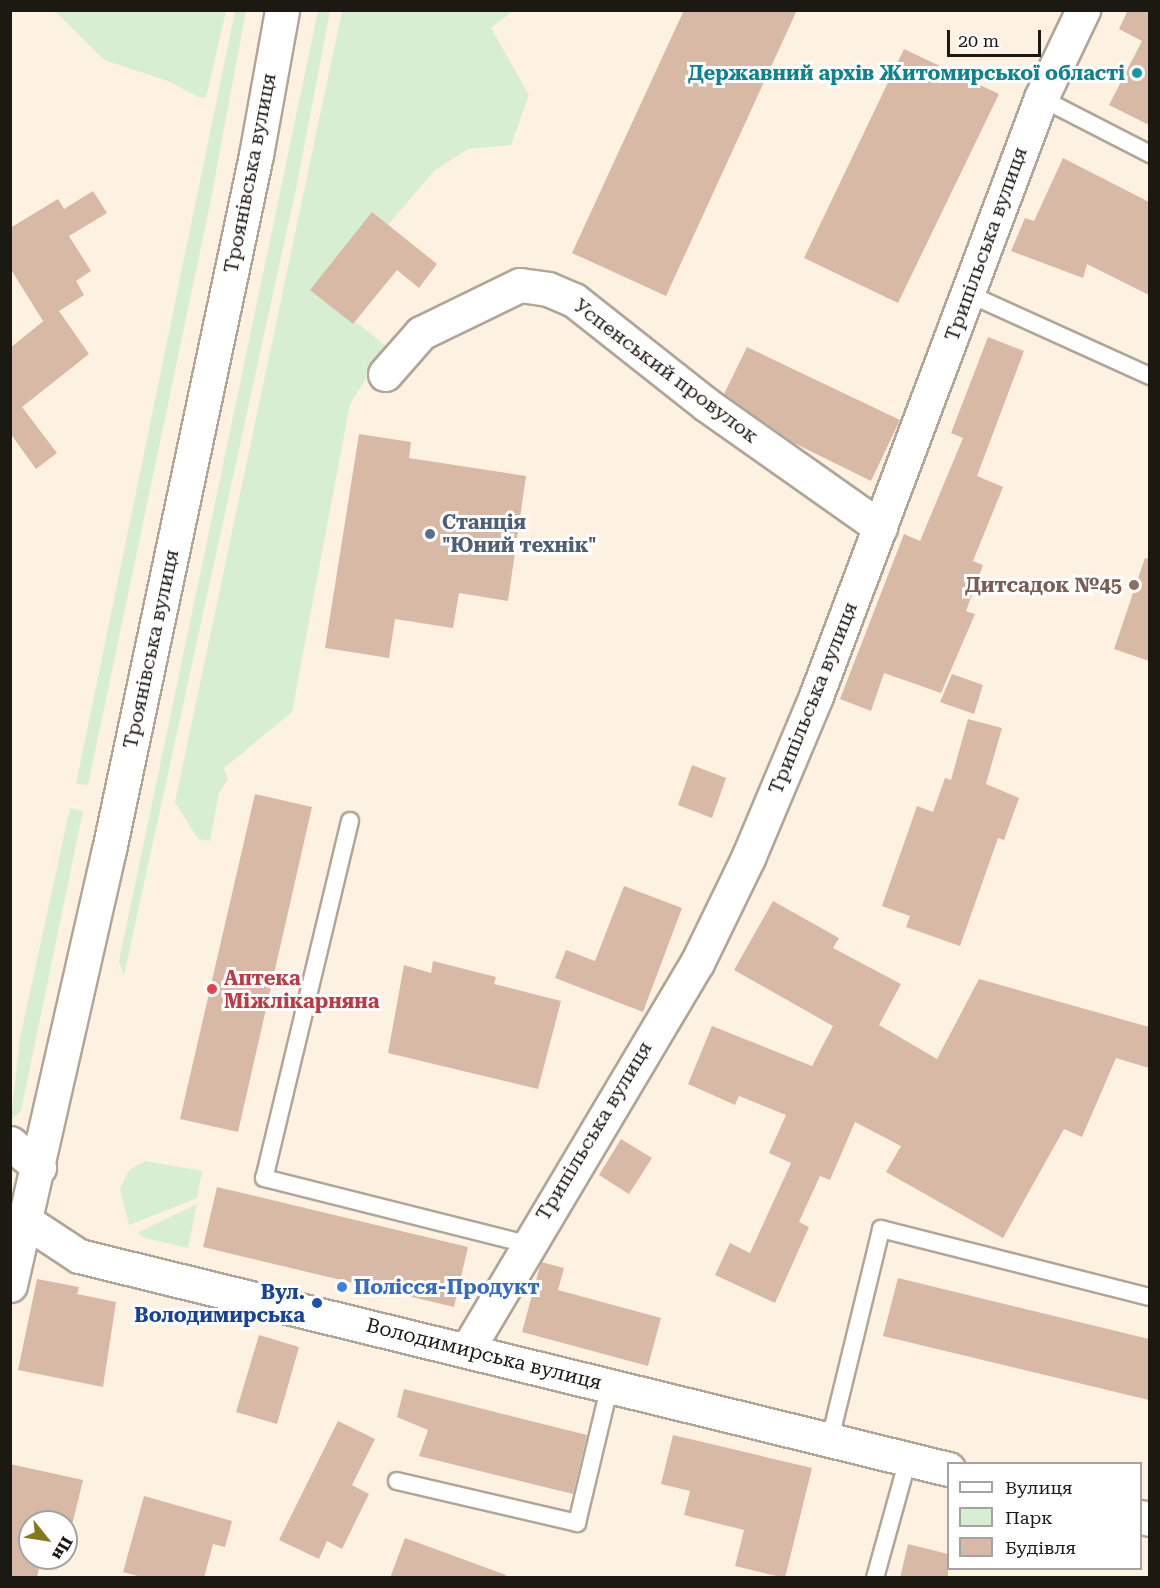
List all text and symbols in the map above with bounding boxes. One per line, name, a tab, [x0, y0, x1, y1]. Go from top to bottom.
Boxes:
scale bar	[950, 18, 1044, 56]
text: 20 m	[958, 30, 999, 51]
place label: Державний архів Житомирської області	[688, 61, 1125, 85]
marker: Державний архів Житомирської області	[1130, 66, 1144, 80]
street label: Троянівська вулиця	[219, 71, 281, 275]
street label: Трипільська вулиця	[940, 144, 1032, 344]
street label: Успенський провулок	[569, 294, 763, 448]
place label: Станція "Юний технік"	[442, 510, 596, 557]
marker: Станція "Юний технік"	[423, 527, 437, 541]
street label: Троянівська вулиця	[118, 547, 184, 751]
place label: Дитсадок №45	[965, 573, 1122, 597]
marker: Дитсадок №45	[1127, 578, 1141, 592]
street label: Трипільська вулиця	[763, 598, 863, 798]
place label: Аптека Міжлікарняна	[224, 966, 380, 1013]
marker: Аптека Міжлікарняна	[205, 982, 219, 996]
street label: Трипільська вулиця	[531, 1037, 657, 1225]
place label: Полісся-Продукт	[354, 1275, 540, 1299]
place label: Вул. Володимирська	[134, 1280, 305, 1327]
marker: Полісся-Продукт	[335, 1280, 349, 1294]
marker: Вул. Володимирська	[310, 1296, 324, 1310]
street label: Володимирська вулиця	[364, 1313, 604, 1395]
legend	[947, 1462, 1142, 1570]
text: Вулиця	[1005, 1477, 1072, 1498]
text: Парк	[1005, 1507, 1053, 1528]
north arrow	[18, 1510, 78, 1570]
text: Пн	[48, 1533, 76, 1563]
text: Будівля	[1005, 1537, 1076, 1558]

